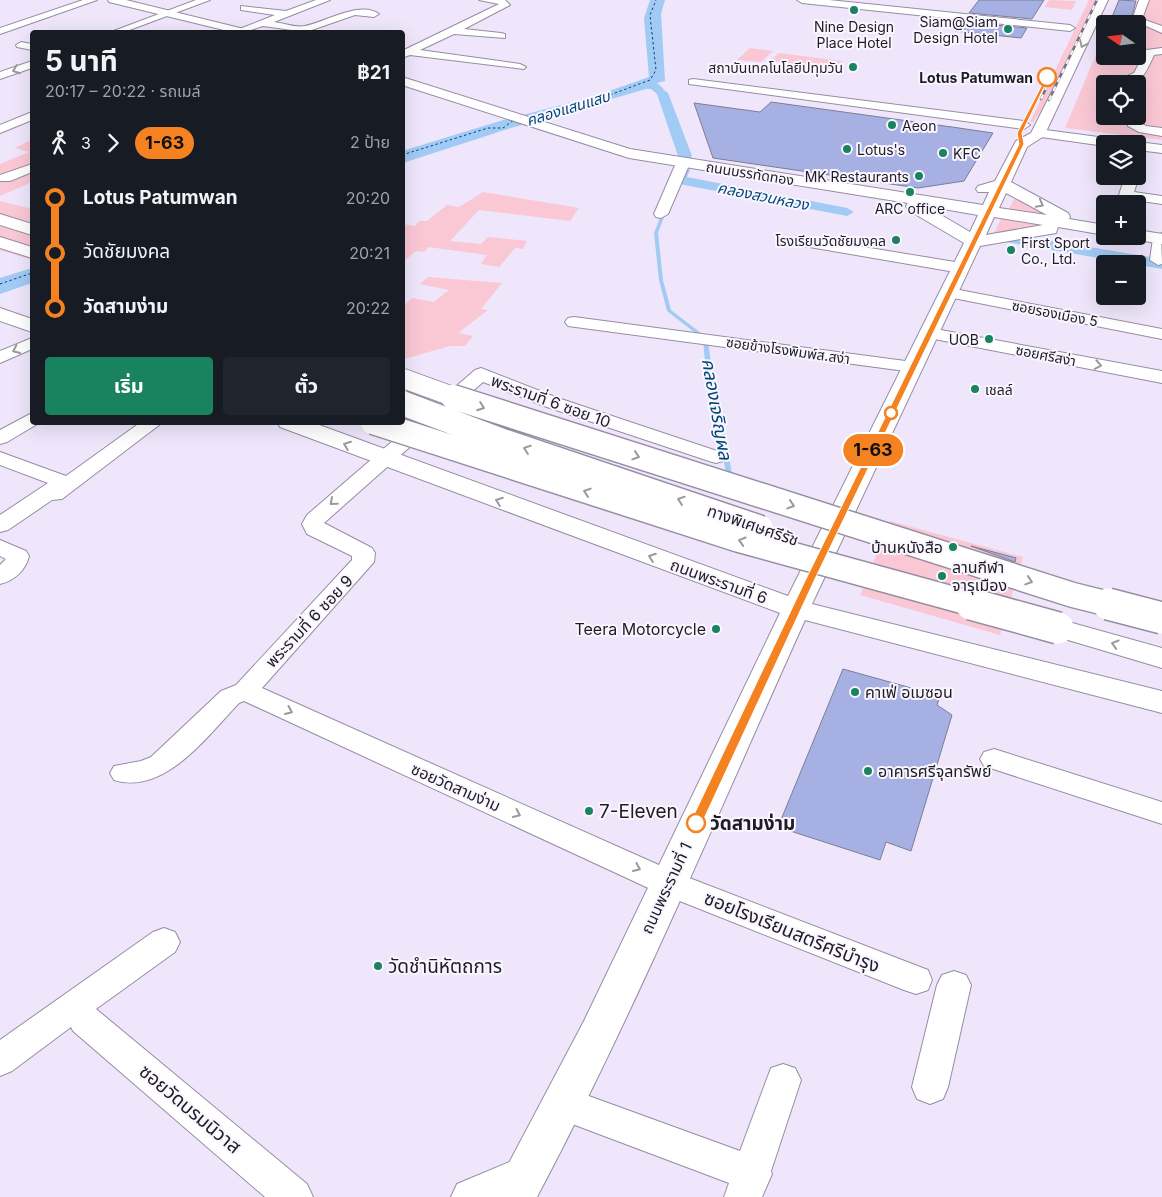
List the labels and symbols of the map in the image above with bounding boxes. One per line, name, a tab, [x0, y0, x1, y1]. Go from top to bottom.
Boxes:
marker: Nine Design Place Hotel	[848, 4, 860, 16]
place label: Siam@Siam Design Hotel	[913, 13, 998, 46]
north arrow	[1096, 15, 1146, 65]
place label: Nine Design Place Hotel	[814, 18, 894, 51]
marker: Siam@Siam Design Hotel	[1002, 23, 1014, 35]
one-way arrow	[1078, 39, 1089, 48]
place label: สถาบันเทคโนโลยีปทุมวัน	[708, 59, 843, 77]
marker: สถาบันเทคโนโลยีปทุมวัน	[847, 61, 859, 73]
one-way arrow	[13, 64, 21, 74]
marker: Lotus Patumwan	[1037, 67, 1057, 87]
place label: Lotus Patumwan	[919, 69, 1033, 86]
water label: คลองแสนแสบ	[524, 86, 613, 130]
place label: Aeon	[902, 117, 937, 134]
marker: Aeon	[886, 119, 898, 131]
place label: Lotus's	[857, 141, 905, 158]
marker: Lotus's	[841, 143, 853, 155]
place label: KFC	[953, 145, 981, 162]
marker: KFC	[937, 147, 949, 159]
street label: ถนนบรรทัดทอง	[705, 158, 795, 188]
place label: MK Restaurants	[805, 168, 909, 185]
marker: MK Restaurants	[913, 170, 925, 182]
water label: คลองสวนหลวง	[716, 178, 811, 214]
marker: ARC office	[904, 186, 916, 198]
one-way arrow	[1034, 198, 1043, 208]
place label: ARC office	[875, 200, 945, 217]
place label: โรงเรียนวัดชัยมงคล	[776, 232, 886, 249]
marker: โรงเรียนวัดชัยมงคล	[890, 234, 902, 246]
place label: First Sport Co., Ltd.	[1021, 234, 1090, 267]
marker: First Sport Co., Ltd.	[1005, 244, 1017, 256]
street label: ซอยรองเมือง 5	[1011, 296, 1099, 330]
place label: UOB	[949, 331, 979, 348]
street label: ซอยข้างโรงพิมพ์ส.สง่า	[725, 333, 851, 367]
marker: UOB	[983, 333, 995, 345]
street label: ซอยศรีสง่า	[1014, 341, 1078, 369]
one-way arrow	[12, 344, 21, 355]
water label: คลองเจริญผล	[698, 357, 736, 462]
one-way arrow	[1093, 359, 1102, 370]
street label: พระรามที่ 6 ซอย 10	[488, 369, 614, 432]
place label: เชลล์	[985, 381, 1013, 398]
marker: เชลล์	[969, 383, 981, 395]
one-way arrow	[476, 401, 485, 411]
unlabelled marker	[884, 406, 898, 420]
line badge: 1-63	[838, 434, 908, 466]
one-way arrow	[343, 440, 351, 450]
one-way arrow	[523, 444, 531, 454]
one-way arrow	[631, 451, 639, 461]
one-way arrow	[583, 487, 591, 497]
one-way arrow	[330, 496, 339, 505]
one-way arrow	[677, 496, 685, 506]
one-way arrow	[495, 497, 504, 507]
street label: ทางพิเศษศรีรัช	[705, 500, 801, 550]
one-way arrow	[786, 500, 794, 510]
one-way arrow	[738, 536, 746, 546]
place label: บ้านหนังสือ	[871, 537, 943, 557]
marker: บ้านหนังสือ	[947, 541, 959, 553]
one-way arrow	[648, 553, 656, 563]
street label: ถนนพระรามที่ 6	[668, 553, 771, 608]
place label: ลานกีฬา จารุเมือง	[952, 557, 1007, 595]
street label: พระรามที่ 6 ซอย 9	[260, 570, 357, 671]
marker: ลานกีฬา จารุเมือง	[936, 570, 948, 582]
one-way arrow	[1024, 575, 1033, 585]
place label: Teera Motorcycle	[574, 619, 706, 639]
marker: Teera Motorcycle	[710, 623, 722, 635]
one-way arrow	[1112, 640, 1120, 650]
place label: คาเฟ่ อเมซอน	[865, 682, 953, 702]
marker: คาเฟ่ อเมซอน	[849, 686, 861, 698]
one-way arrow	[284, 704, 293, 715]
street label: ซอยวัดสามง่าม	[408, 758, 504, 816]
place label: อาคารศรีจุลทรัพย์	[878, 761, 992, 781]
marker: อาคารศรีจุลทรัพย์	[862, 765, 874, 777]
place label: 7-Eleven	[599, 800, 678, 823]
marker: 7-Eleven	[583, 805, 595, 817]
one-way arrow	[512, 808, 521, 818]
place label: วัดสามง่าม	[710, 812, 795, 835]
marker: วัดสามง่าม	[686, 813, 706, 833]
street label: ถนนพระรามที่ 1	[635, 839, 696, 937]
one-way arrow	[632, 862, 641, 873]
street label: ซอยโรงเรียนสตรีศรีบำรุง	[701, 886, 883, 978]
place label: วัดชำนิหัตถการ	[388, 955, 502, 978]
marker: วัดชำนิหัตถการ	[372, 960, 384, 972]
street label: ซอยวัดบรมนิวาส	[134, 1060, 246, 1158]

